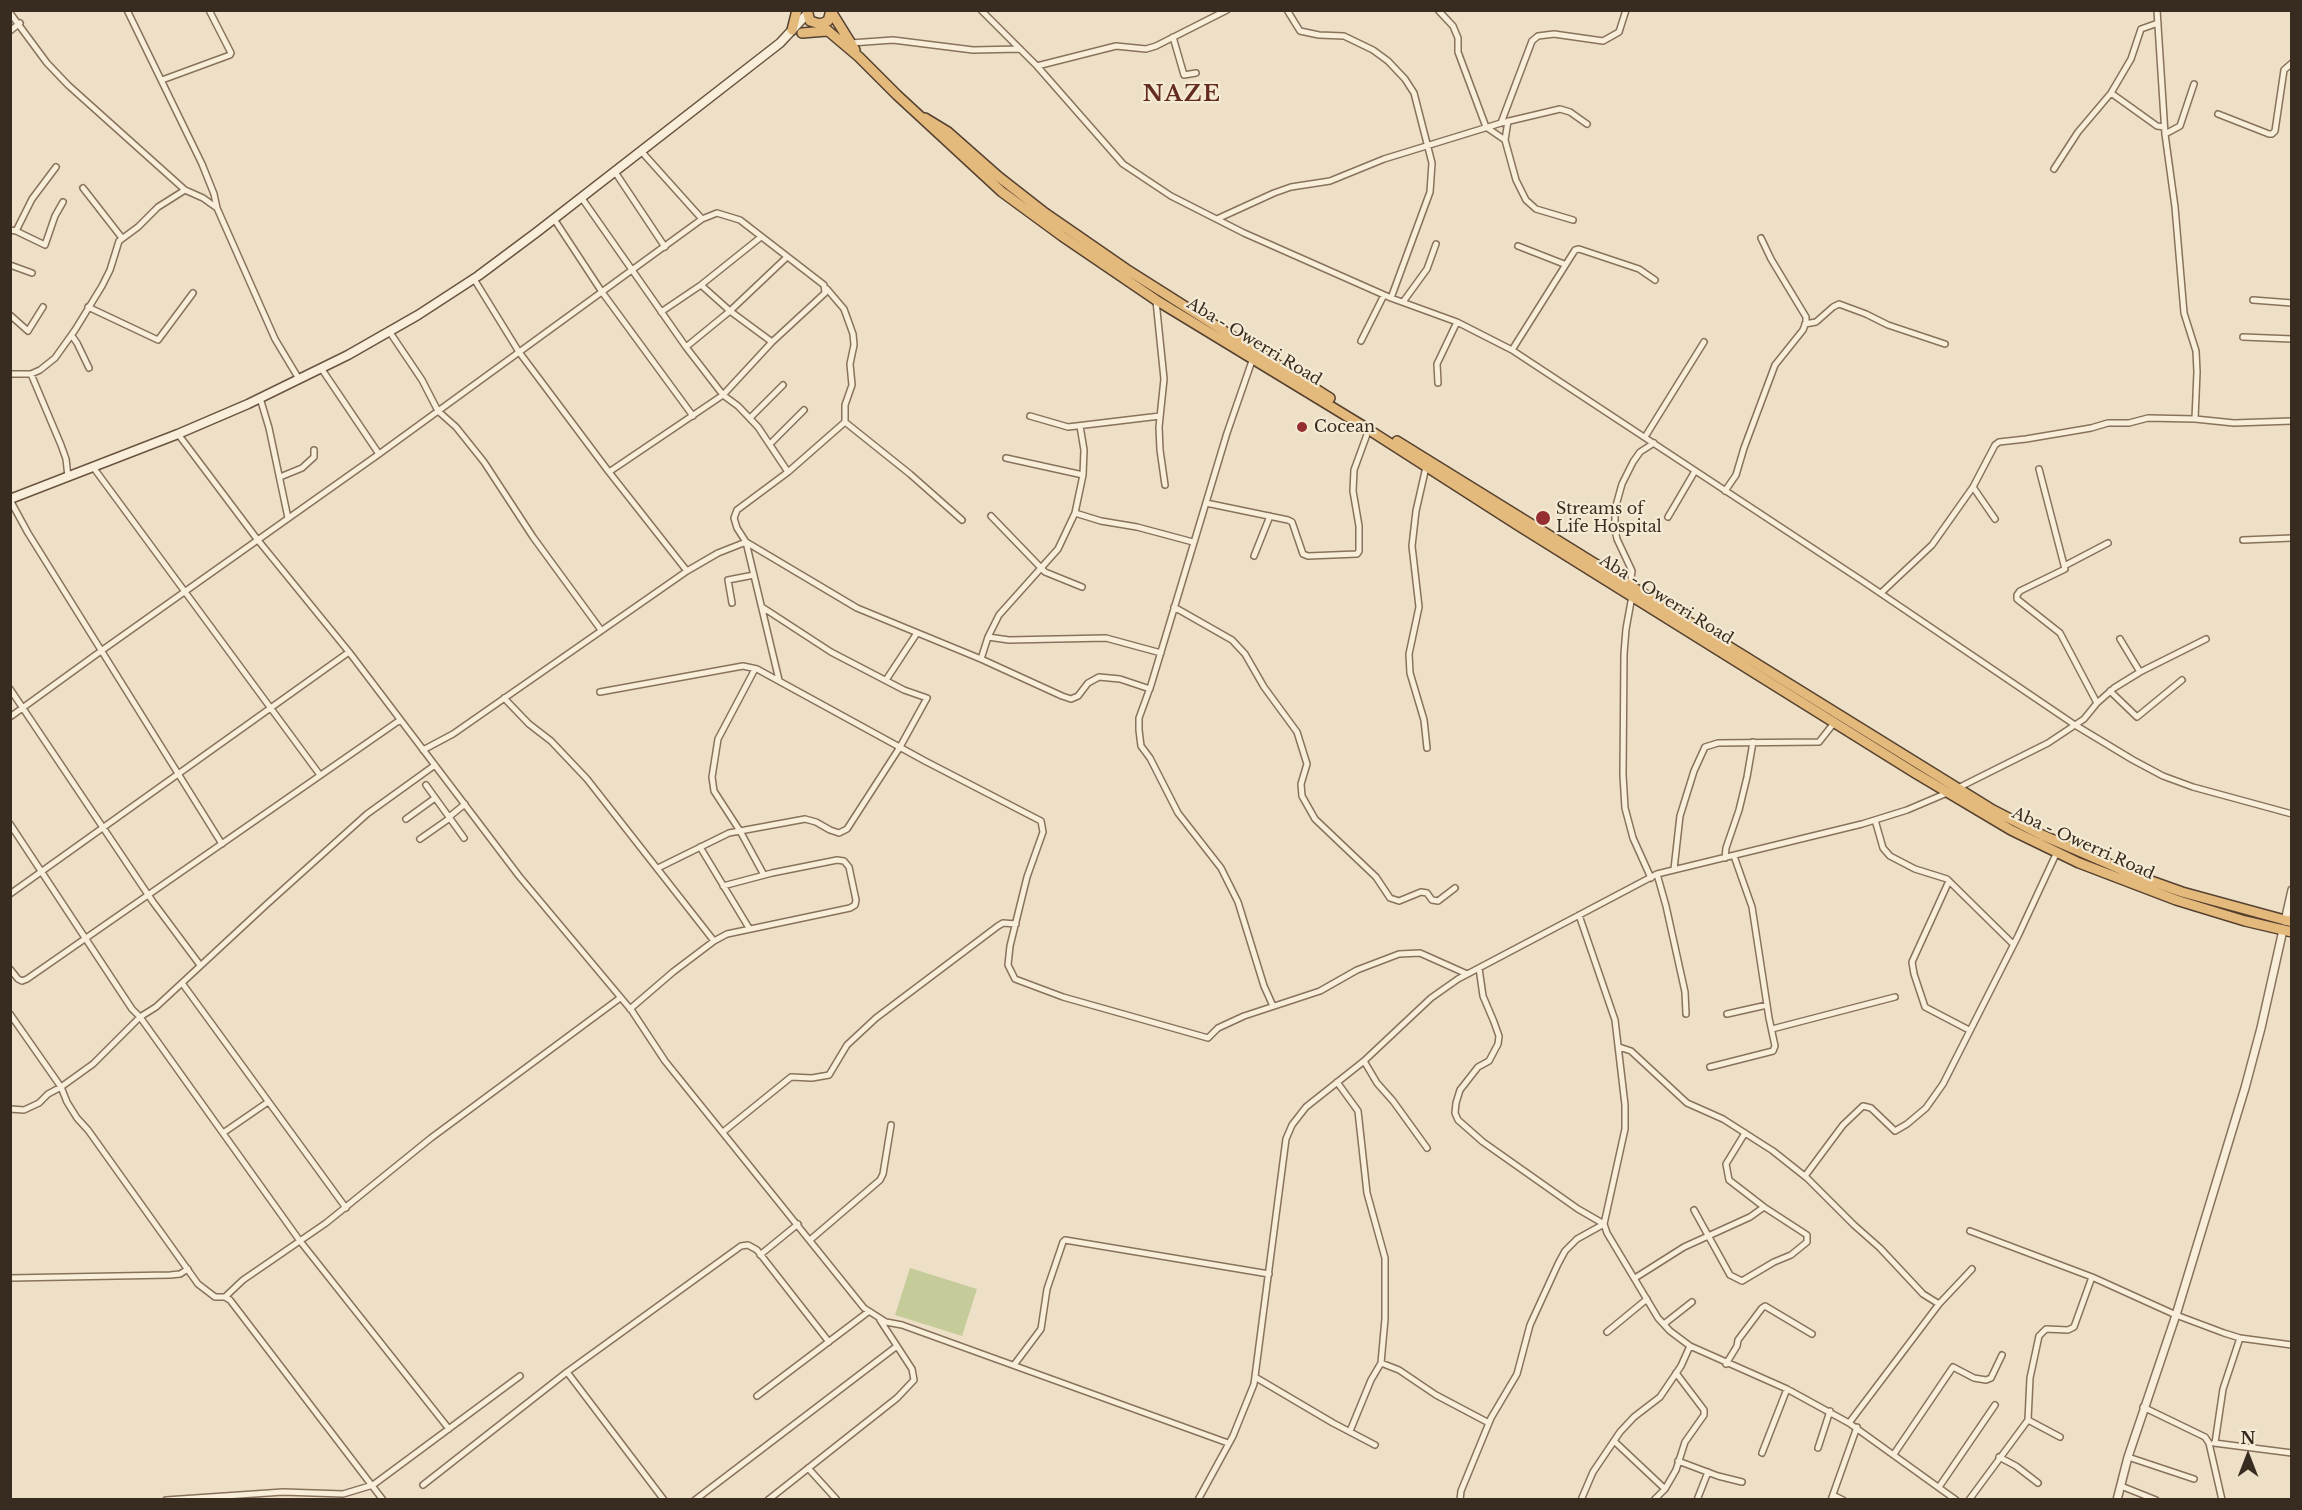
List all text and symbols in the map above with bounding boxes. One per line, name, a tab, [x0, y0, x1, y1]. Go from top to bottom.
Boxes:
district label: NAZE	[1143, 82, 1221, 108]
street label: Aba - Owerri Road	[1183, 294, 1325, 390]
place label: Cocean	[1314, 417, 1375, 437]
marker: Cocean	[1295, 420, 1309, 434]
place label: Streams of Life Hospital	[1556, 499, 1662, 537]
marker: Streams of Life Hospital	[1534, 509, 1552, 527]
street label: Aba - Owerri Road	[1596, 551, 1736, 649]
street label: Aba - Owerri Road	[2009, 804, 2157, 884]
north arrow	[2218, 1426, 2278, 1486]
text: N	[2240, 1428, 2256, 1448]

